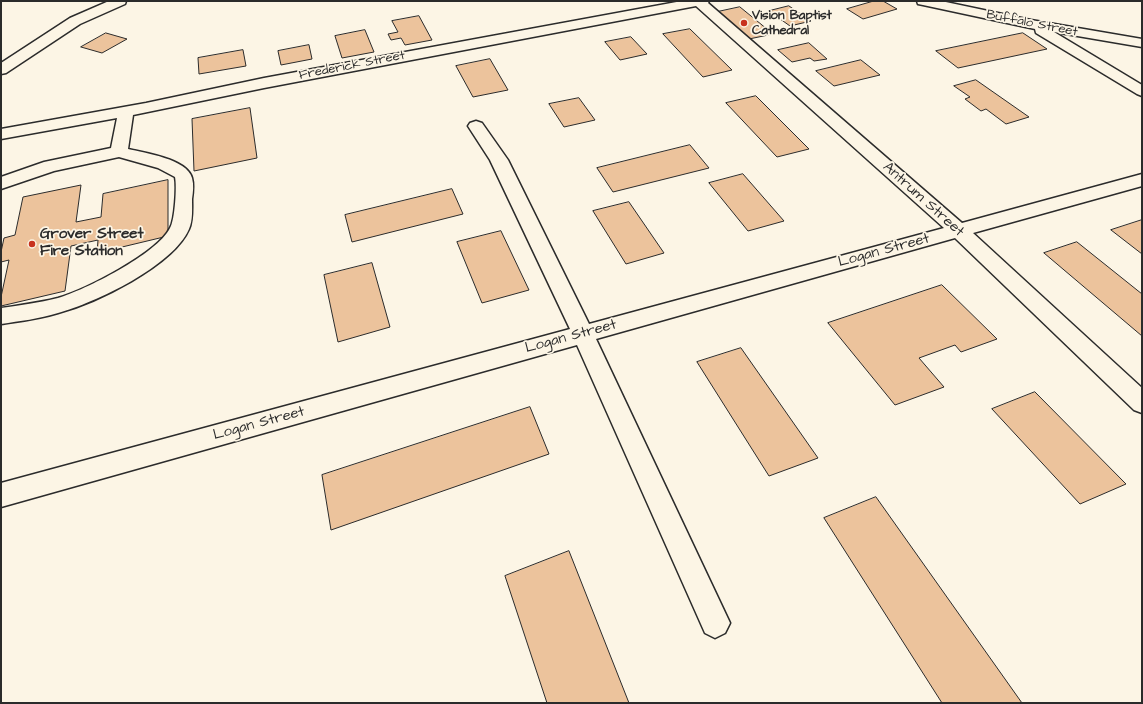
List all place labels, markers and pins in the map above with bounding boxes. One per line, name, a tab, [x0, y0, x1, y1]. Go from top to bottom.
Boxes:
place label: Vision Baptist Cathedral	[752, 8, 832, 39]
marker: Vision Baptist Cathedral	[739, 18, 749, 28]
place label: Grover Street Fire Station	[40, 226, 144, 261]
marker: Grover Street Fire Station	[27, 239, 37, 249]

